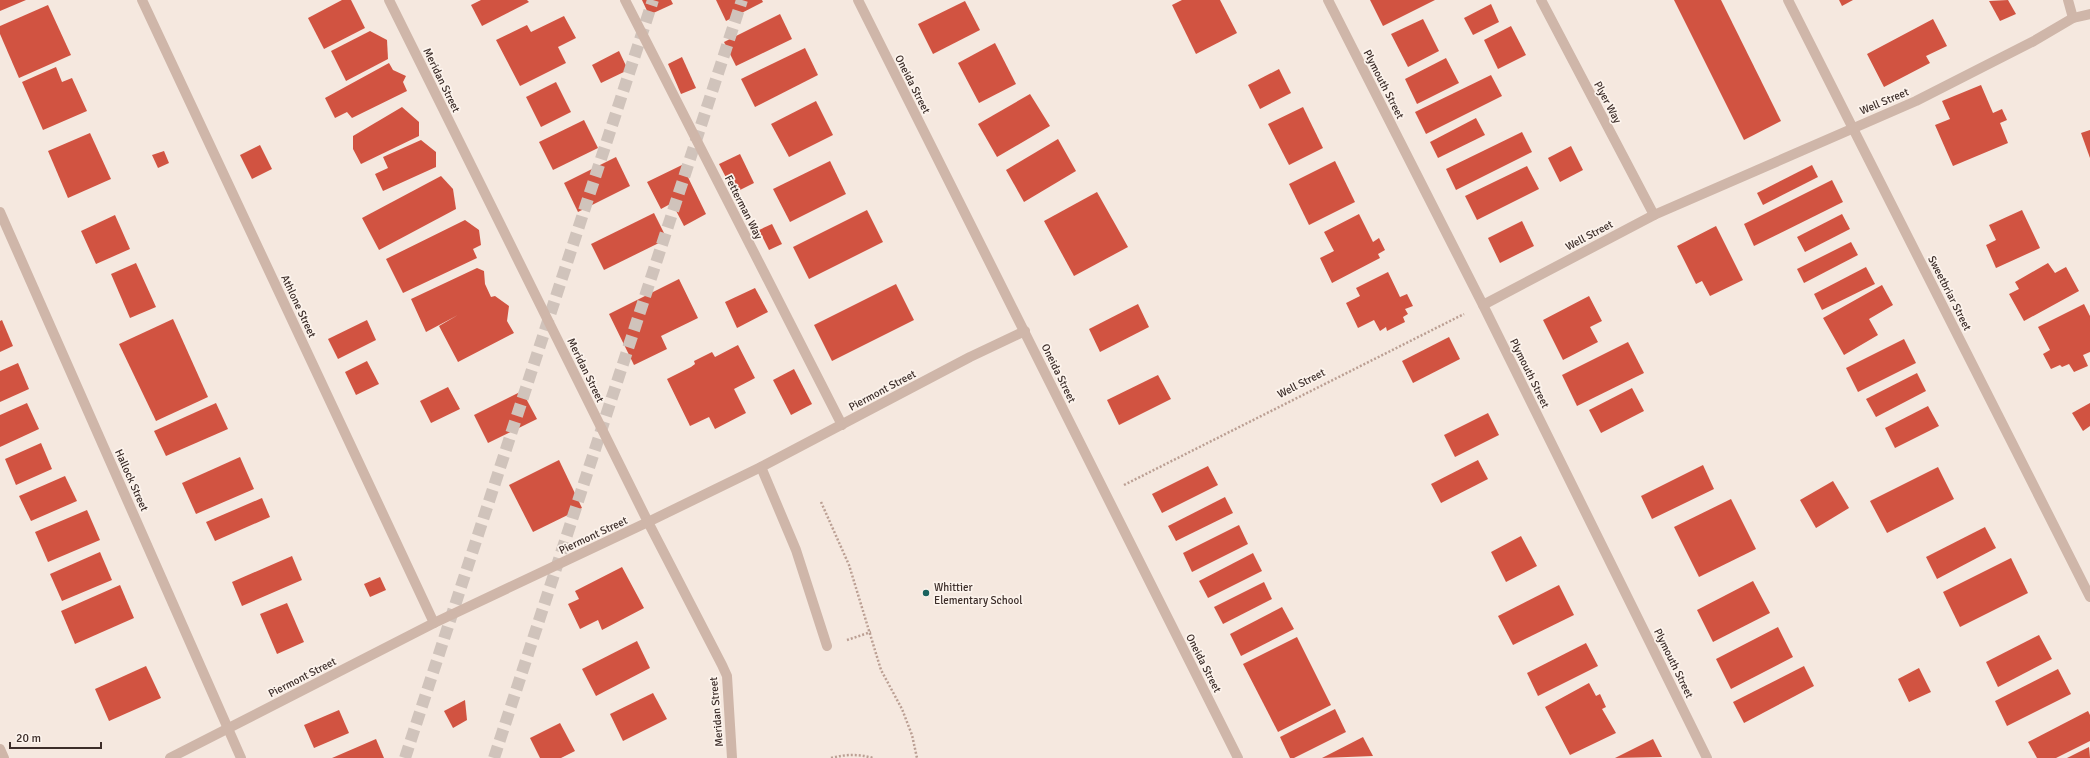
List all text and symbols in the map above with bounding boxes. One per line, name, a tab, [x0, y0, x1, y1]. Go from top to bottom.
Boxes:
street label: Meridan Street	[420, 46, 463, 115]
street label: Plymouth Street	[1361, 47, 1407, 121]
street label: Oneida Street	[892, 53, 933, 116]
street label: Plyer Way	[1591, 79, 1624, 126]
street label: Well Street	[1858, 85, 1911, 118]
street label: Fetterman Way	[722, 173, 766, 242]
street label: Well Street	[1563, 217, 1615, 253]
street label: Sweetbriar Street	[1925, 254, 1974, 333]
street label: Athlone Street	[278, 273, 319, 340]
street label: Meridan Street	[564, 336, 607, 405]
street label: Plymouth Street	[1507, 336, 1552, 410]
street label: Oneida Street	[1039, 342, 1079, 405]
street label: Well Street	[1275, 366, 1327, 401]
street label: Piermont Street	[846, 367, 918, 414]
street label: Hallock Street	[112, 447, 151, 513]
street label: Piermont Street	[557, 514, 630, 557]
place label: Whittier Elementary School	[934, 581, 1022, 607]
marker: Whittier Elementary School	[921, 588, 931, 598]
street label: Plymouth Street	[1651, 626, 1696, 700]
street label: Oneida Street	[1183, 632, 1224, 695]
street label: Piermont Street	[266, 655, 338, 700]
street label: Meridan Street	[707, 676, 726, 747]
scale bar	[10, 724, 101, 750]
text: 20 m	[16, 731, 41, 746]

